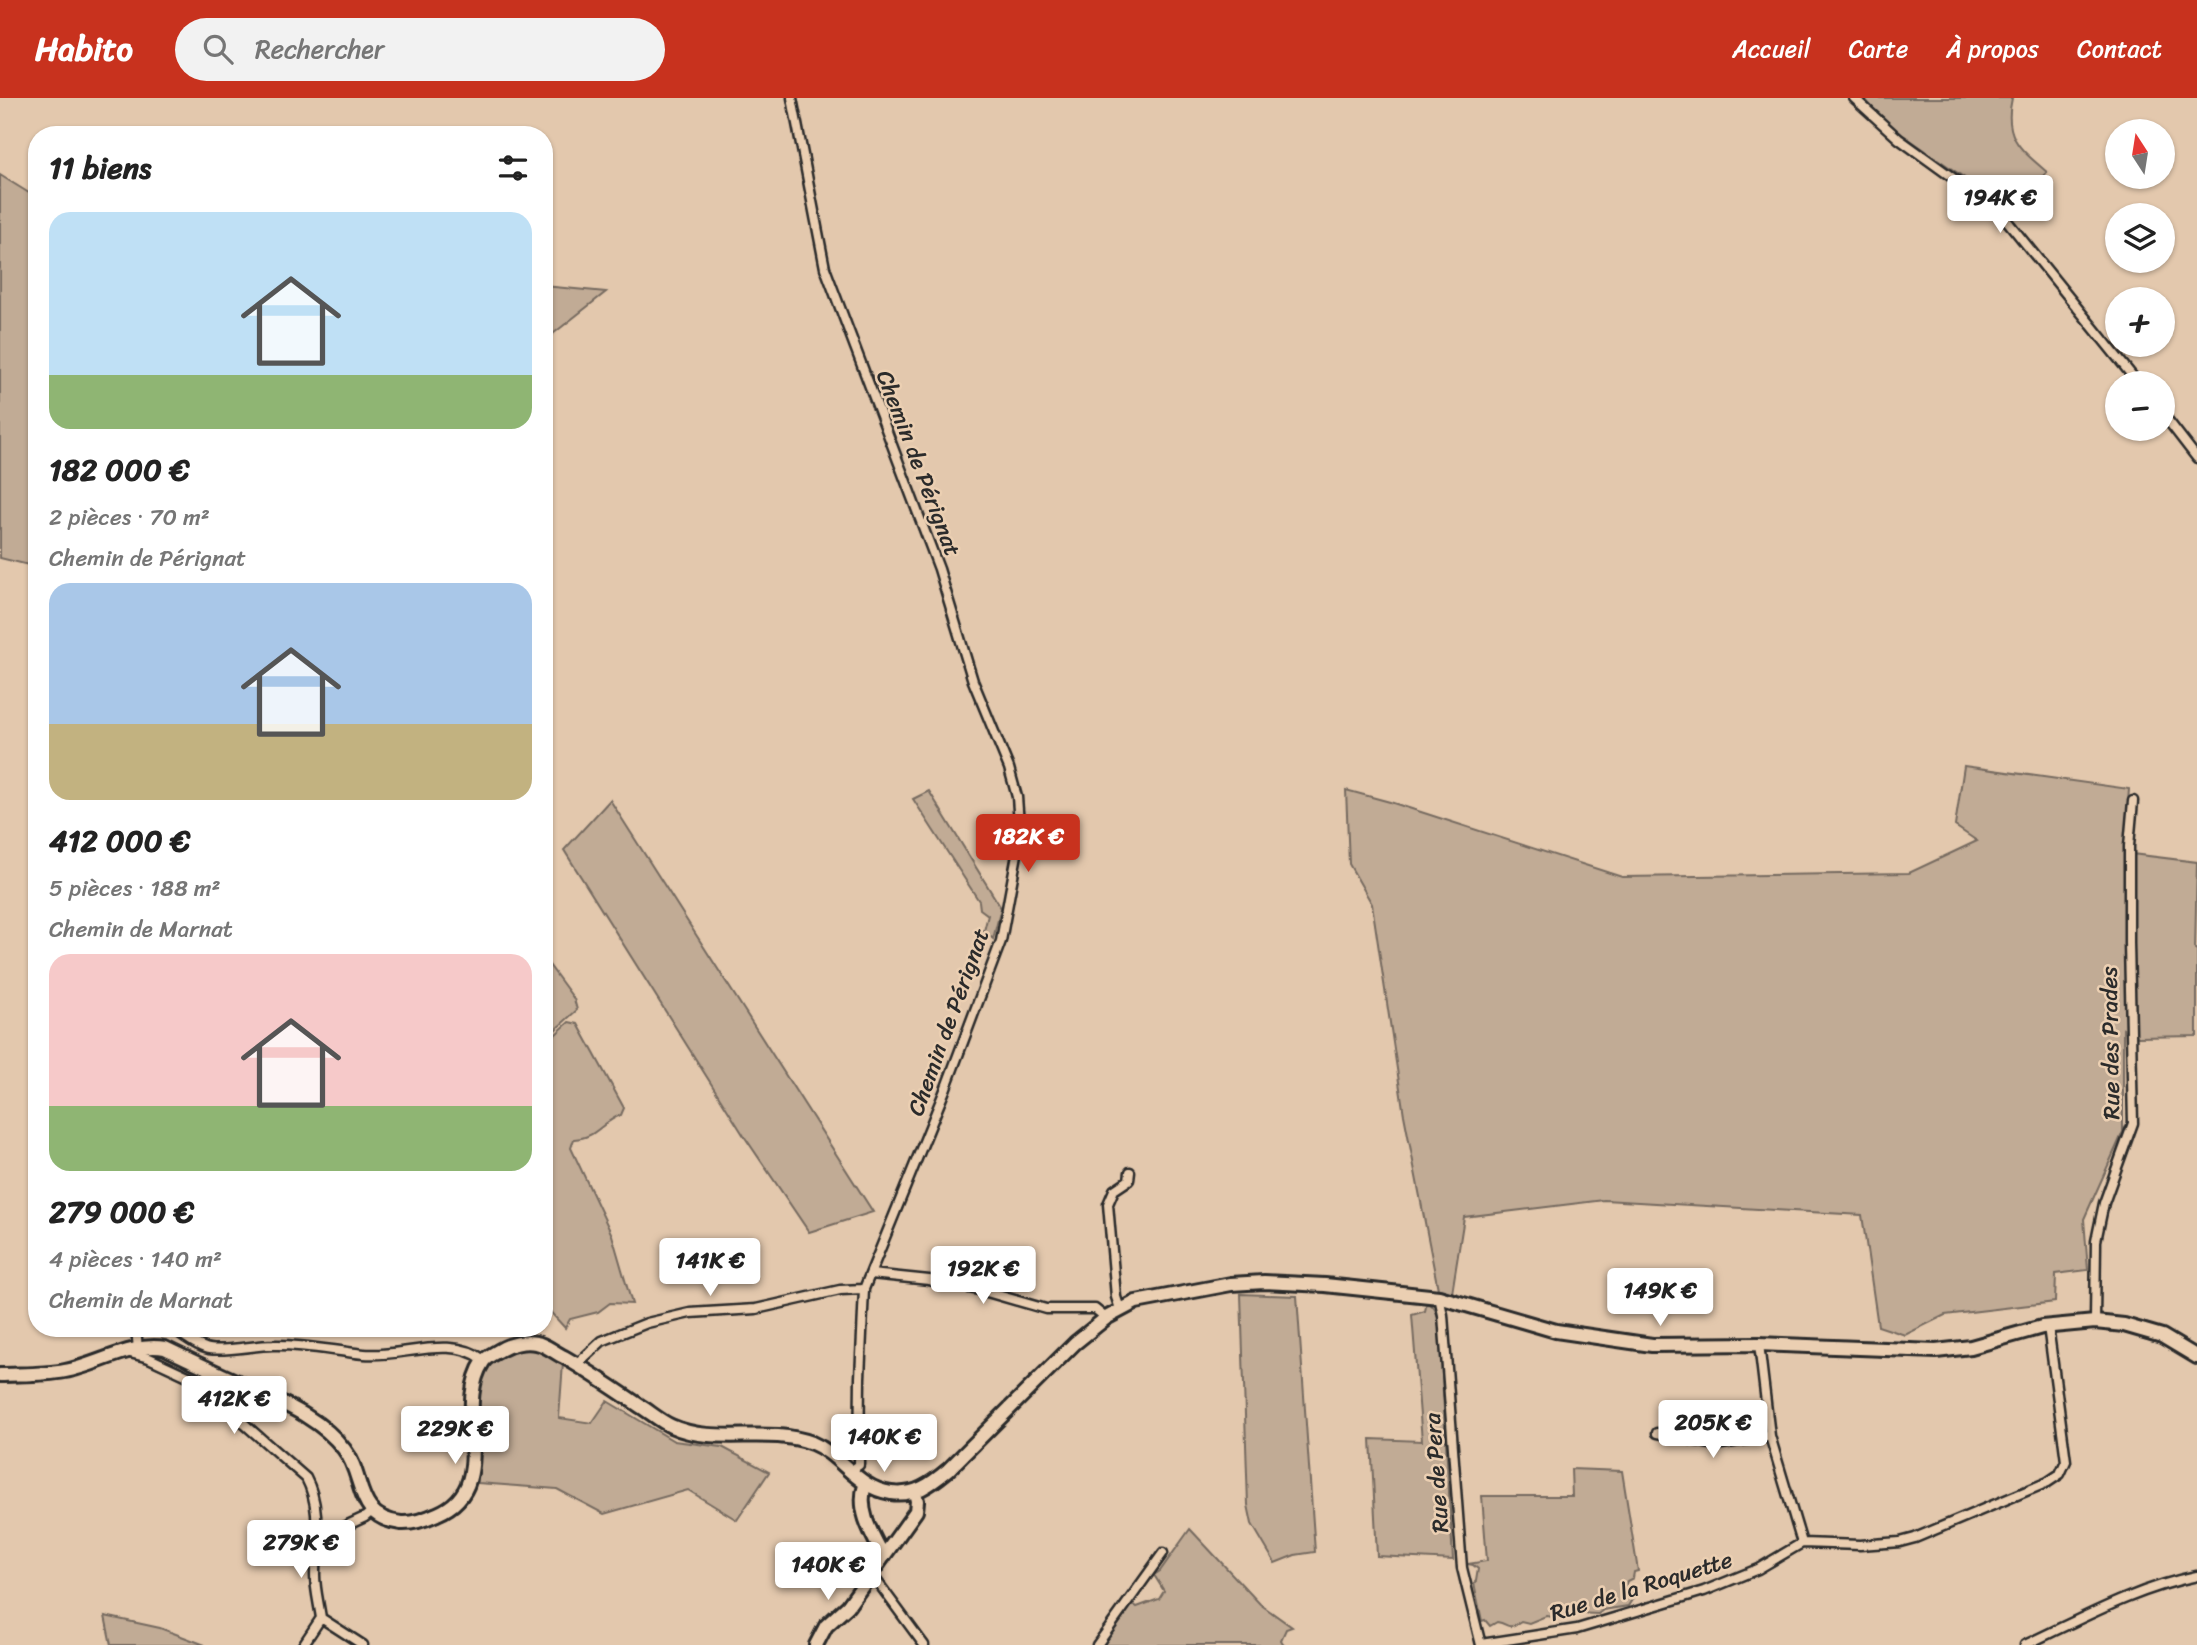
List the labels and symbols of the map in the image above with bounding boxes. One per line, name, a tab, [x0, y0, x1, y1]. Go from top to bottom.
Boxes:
north arrow	[2105, 119, 2175, 189]
pin: 194K €	[1943, 176, 2057, 235]
street label: Chemin de Pérignat	[864, 364, 973, 563]
pin: 182K €	[971, 814, 1085, 874]
street label: Chemin de Pérignat	[896, 923, 1001, 1122]
street label: Rue des Prades	[2089, 966, 2132, 1120]
pin: 141K €	[653, 1238, 767, 1298]
pin: 192K €	[926, 1246, 1040, 1306]
pin: 149K €	[1603, 1268, 1717, 1328]
pin: 412K €	[177, 1376, 291, 1436]
pin: 205K €	[1656, 1400, 1770, 1460]
pin: 229K €	[398, 1406, 512, 1466]
street label: Rue de Pera	[1412, 1411, 1461, 1534]
pin: 140K €	[827, 1414, 941, 1474]
pin: 279K €	[244, 1520, 358, 1580]
street label: Rue de la Roquette	[1545, 1539, 1738, 1634]
pin: 140K €	[771, 1542, 885, 1602]

